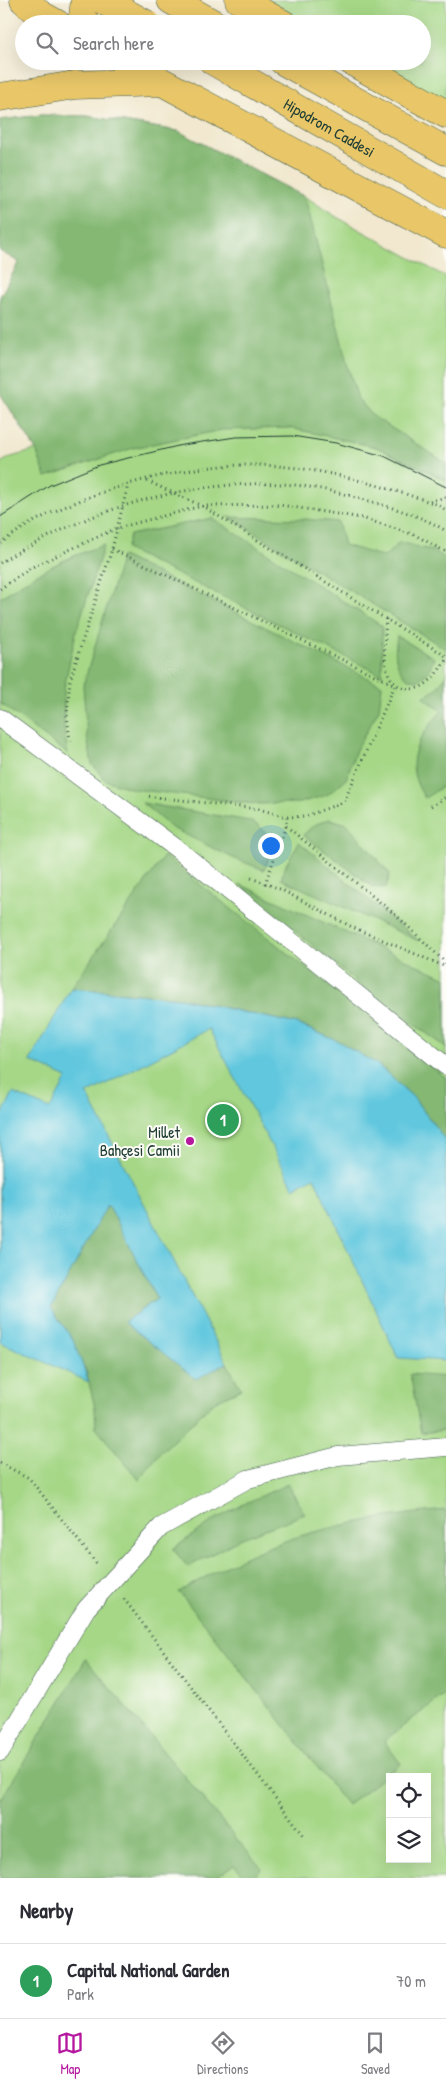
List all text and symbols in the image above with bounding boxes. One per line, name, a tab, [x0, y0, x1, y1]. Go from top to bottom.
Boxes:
search box	[15, 15, 431, 70]
icon: search	[33, 29, 61, 57]
text: Search here	[73, 30, 154, 56]
street label: Hipodrom Caddesi	[280, 93, 379, 162]
your location	[258, 833, 284, 859]
pin: 1	[207, 1101, 239, 1139]
place label: Millet Bahçesi Camii	[100, 1121, 180, 1161]
marker: Millet Bahçesi Camii	[184, 1135, 196, 1147]
map controls	[386, 1773, 431, 1863]
button: locate	[386, 1773, 431, 1818]
button: layers	[386, 1818, 431, 1863]
text: Nearby	[20, 1896, 73, 1925]
text: Capital National Garden	[67, 1957, 230, 1983]
text: 1	[33, 1970, 39, 1992]
text: 70 m	[396, 1970, 426, 1992]
text: Park	[67, 1983, 94, 2005]
tab: Map	[56, 2029, 84, 2078]
tab: Directions	[197, 2029, 248, 2078]
tab: Saved	[361, 2029, 390, 2078]

